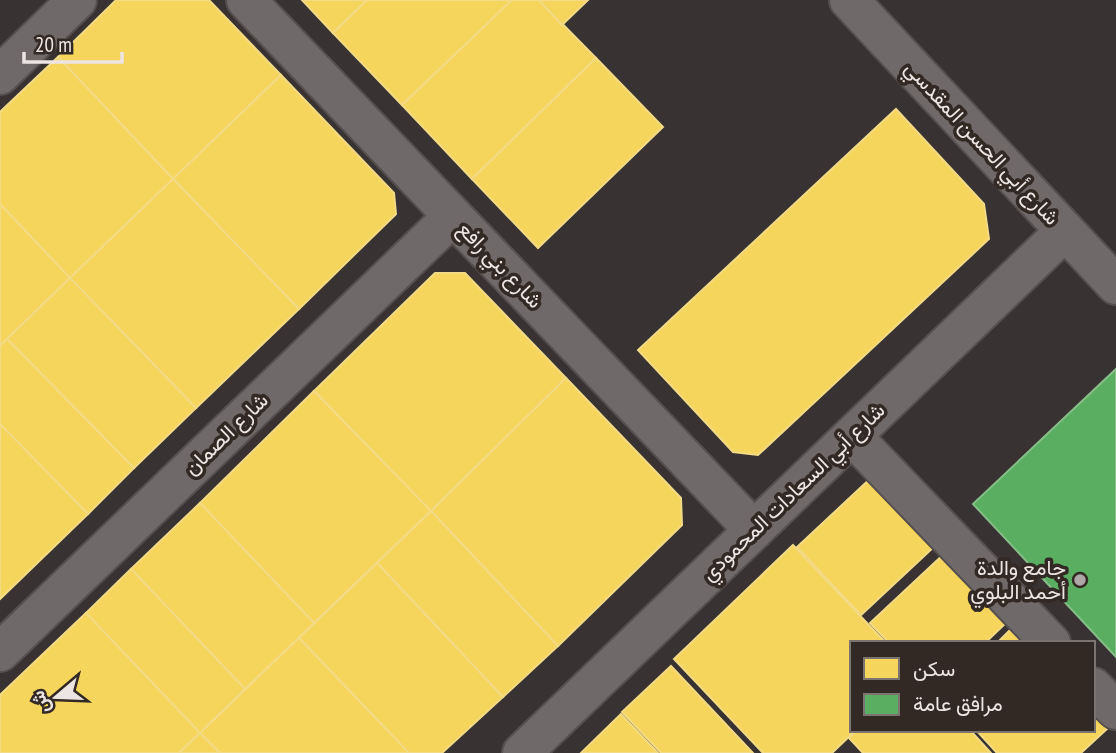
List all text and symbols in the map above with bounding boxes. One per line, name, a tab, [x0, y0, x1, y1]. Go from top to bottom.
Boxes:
scale bar	[24, 21, 122, 65]
text: 20 m	[35, 31, 72, 58]
street label: شارع أبي الحسن المقدسي	[896, 55, 1066, 233]
street label: شارع بني رافع	[449, 215, 549, 317]
street label: شارع الصمان	[178, 387, 274, 481]
street label: شارع أبي السعادات المحمودي	[695, 397, 893, 589]
place label: جامع والدة أحمد البلوي	[970, 554, 1066, 609]
marker: جامع والدة أحمد البلوي	[1072, 572, 1088, 588]
legend	[850, 641, 1095, 732]
text: سكن	[913, 655, 955, 682]
north arrow	[21, 662, 91, 732]
text: ش	[25, 688, 55, 717]
text: مرافق عامة	[913, 690, 1003, 717]

